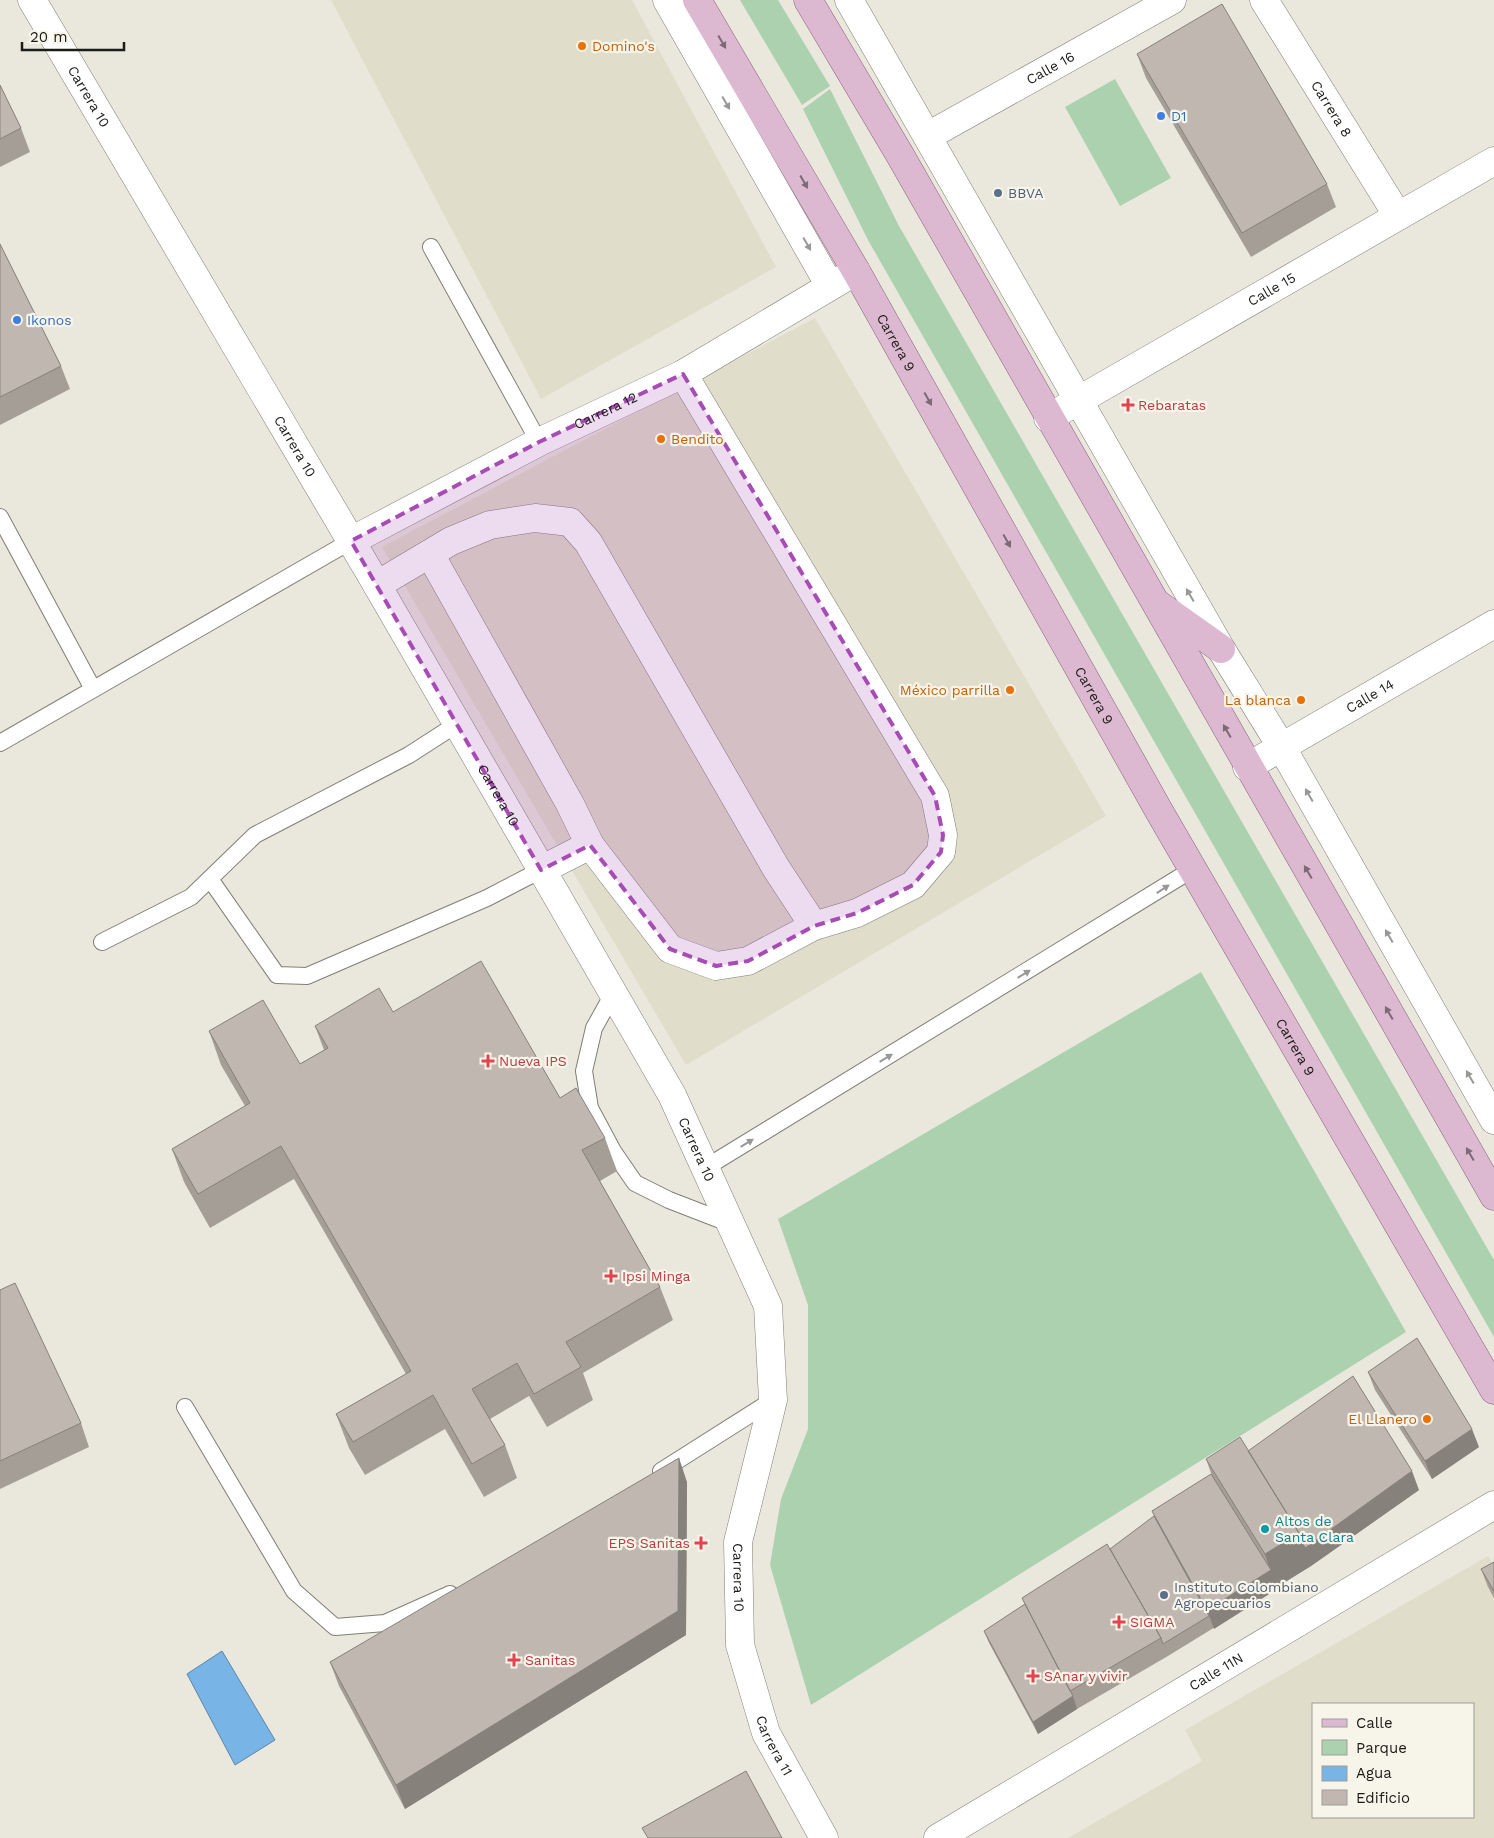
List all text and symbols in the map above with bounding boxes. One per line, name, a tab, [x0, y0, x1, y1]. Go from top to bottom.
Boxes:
scale bar	[22, 20, 125, 52]
text: 20 m	[30, 28, 68, 46]
one-way arrow	[717, 35, 726, 49]
place label: Domino's	[592, 38, 655, 54]
marker: Domino's	[576, 40, 588, 52]
street label: Calle 16	[1023, 48, 1077, 88]
street label: Carrera 10	[65, 63, 113, 130]
street label: Carrera 8	[1308, 78, 1355, 140]
one-way arrow	[722, 96, 730, 111]
place label: D1	[1171, 108, 1187, 124]
marker: D1	[1155, 110, 1167, 122]
one-way arrow	[799, 176, 808, 189]
place label: BBVA	[1008, 185, 1044, 201]
marker: BBVA	[992, 187, 1004, 199]
one-way arrow	[802, 238, 811, 251]
street label: Calle 15	[1245, 269, 1298, 309]
street label: Carrera 9	[874, 311, 919, 374]
place label: Ikonos	[27, 312, 72, 328]
marker: Ikonos	[11, 314, 23, 326]
street label: Carrera 12	[571, 389, 640, 432]
one-way arrow	[924, 392, 932, 407]
place label: Rebaratas	[1138, 397, 1206, 413]
marker: Rebaratas	[1122, 399, 1134, 411]
street label: Carrera 10	[271, 413, 319, 480]
place label: Bendito	[671, 431, 724, 447]
marker: Bendito	[655, 433, 667, 445]
one-way arrow	[1003, 534, 1012, 548]
one-way arrow	[1185, 589, 1194, 602]
street label: Carrera 9	[1072, 664, 1117, 727]
street label: Calle 14	[1343, 676, 1397, 716]
place label: México parrilla	[900, 682, 1000, 698]
marker: México parrilla	[1004, 684, 1016, 696]
place label: La blanca	[1225, 692, 1291, 708]
marker: La blanca	[1295, 694, 1307, 706]
one-way arrow	[1223, 724, 1231, 739]
street label: Carrera 10	[474, 761, 523, 829]
one-way arrow	[1304, 788, 1313, 802]
one-way arrow	[1304, 865, 1312, 880]
one-way arrow	[1156, 884, 1170, 894]
one-way arrow	[1385, 929, 1394, 943]
one-way arrow	[1018, 969, 1031, 978]
one-way arrow	[1384, 1007, 1393, 1020]
street label: Carrera 9	[1273, 1016, 1318, 1078]
place label: Nueva IPS	[499, 1053, 567, 1069]
marker: Nueva IPS	[481, 1054, 495, 1068]
one-way arrow	[879, 1054, 892, 1063]
one-way arrow	[1466, 1070, 1474, 1085]
street label: Carrera 10	[675, 1115, 718, 1184]
one-way arrow	[740, 1138, 753, 1147]
one-way arrow	[1465, 1148, 1474, 1161]
place label: Ipsi Minga	[622, 1268, 691, 1284]
marker: Ipsi Minga	[604, 1269, 618, 1283]
place label: El Llanero	[1348, 1411, 1417, 1427]
marker: El Llanero	[1421, 1413, 1433, 1425]
place label: Altos de Santa Clara	[1275, 1513, 1354, 1545]
marker: Altos de Santa Clara	[1259, 1523, 1271, 1535]
place label: EPS Sanitas	[608, 1535, 690, 1551]
marker: EPS Sanitas	[694, 1536, 708, 1550]
street label: Carrera 10	[730, 1543, 747, 1612]
place label: Instituto Colombiano Agropecuarios	[1174, 1579, 1319, 1611]
marker: Instituto Colombiano Agropecuarios	[1158, 1589, 1170, 1601]
place label: SIGMA	[1130, 1614, 1174, 1630]
marker: SIGMA	[1112, 1615, 1126, 1629]
street label: Calle 11N	[1186, 1649, 1246, 1694]
place label: Sanitas	[525, 1652, 575, 1668]
marker: Sanitas	[507, 1653, 521, 1667]
place label: SAnar y vivir	[1044, 1668, 1128, 1684]
marker: SAnar y vivir	[1026, 1669, 1040, 1683]
legend	[1312, 1703, 1474, 1818]
street label: Carrera 11	[753, 1713, 796, 1778]
text: Calle	[1356, 1714, 1393, 1732]
text: Parque	[1356, 1739, 1407, 1757]
text: Agua	[1356, 1764, 1392, 1782]
text: Edificio	[1356, 1789, 1410, 1807]

